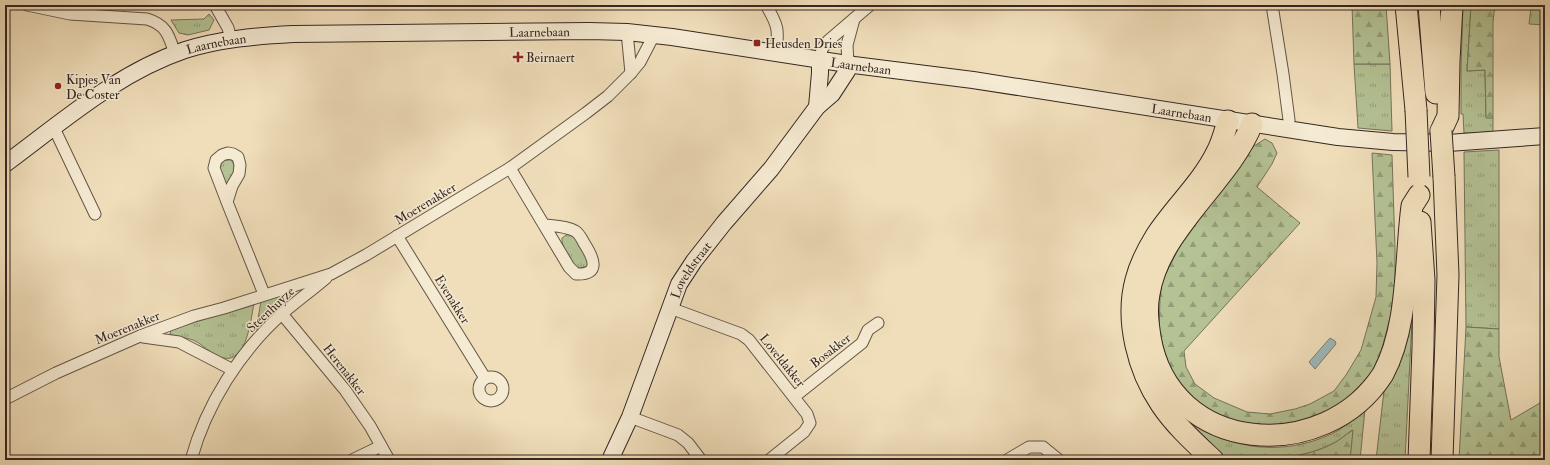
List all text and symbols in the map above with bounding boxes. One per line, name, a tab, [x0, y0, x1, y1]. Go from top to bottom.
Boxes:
street label: Laarnebaan	[509, 24, 570, 41]
street label: Laarnebaan	[185, 31, 247, 58]
place label: Heusden Dries	[765, 36, 843, 52]
marker: Heusden Dries	[752, 38, 762, 48]
place label: Beirnaert	[526, 50, 575, 66]
marker: Beirnaert	[513, 52, 523, 62]
street label: Laarnebaan	[829, 55, 892, 79]
place label: Kipjes Van De Coster	[66, 72, 121, 103]
marker: Kipjes Van De Coster	[53, 81, 63, 91]
street label: Laarnebaan	[1150, 101, 1213, 126]
street label: Moerenakker	[392, 179, 459, 228]
street label: Loveldstraat	[667, 239, 715, 301]
street label: Evenakker	[431, 272, 473, 327]
street label: Steenhuyze	[243, 283, 299, 337]
street label: Moerenakker	[92, 308, 162, 348]
street label: Bosakker	[807, 330, 854, 372]
street label: Loveldakker	[756, 331, 809, 391]
street label: Herenakker	[319, 341, 369, 399]

